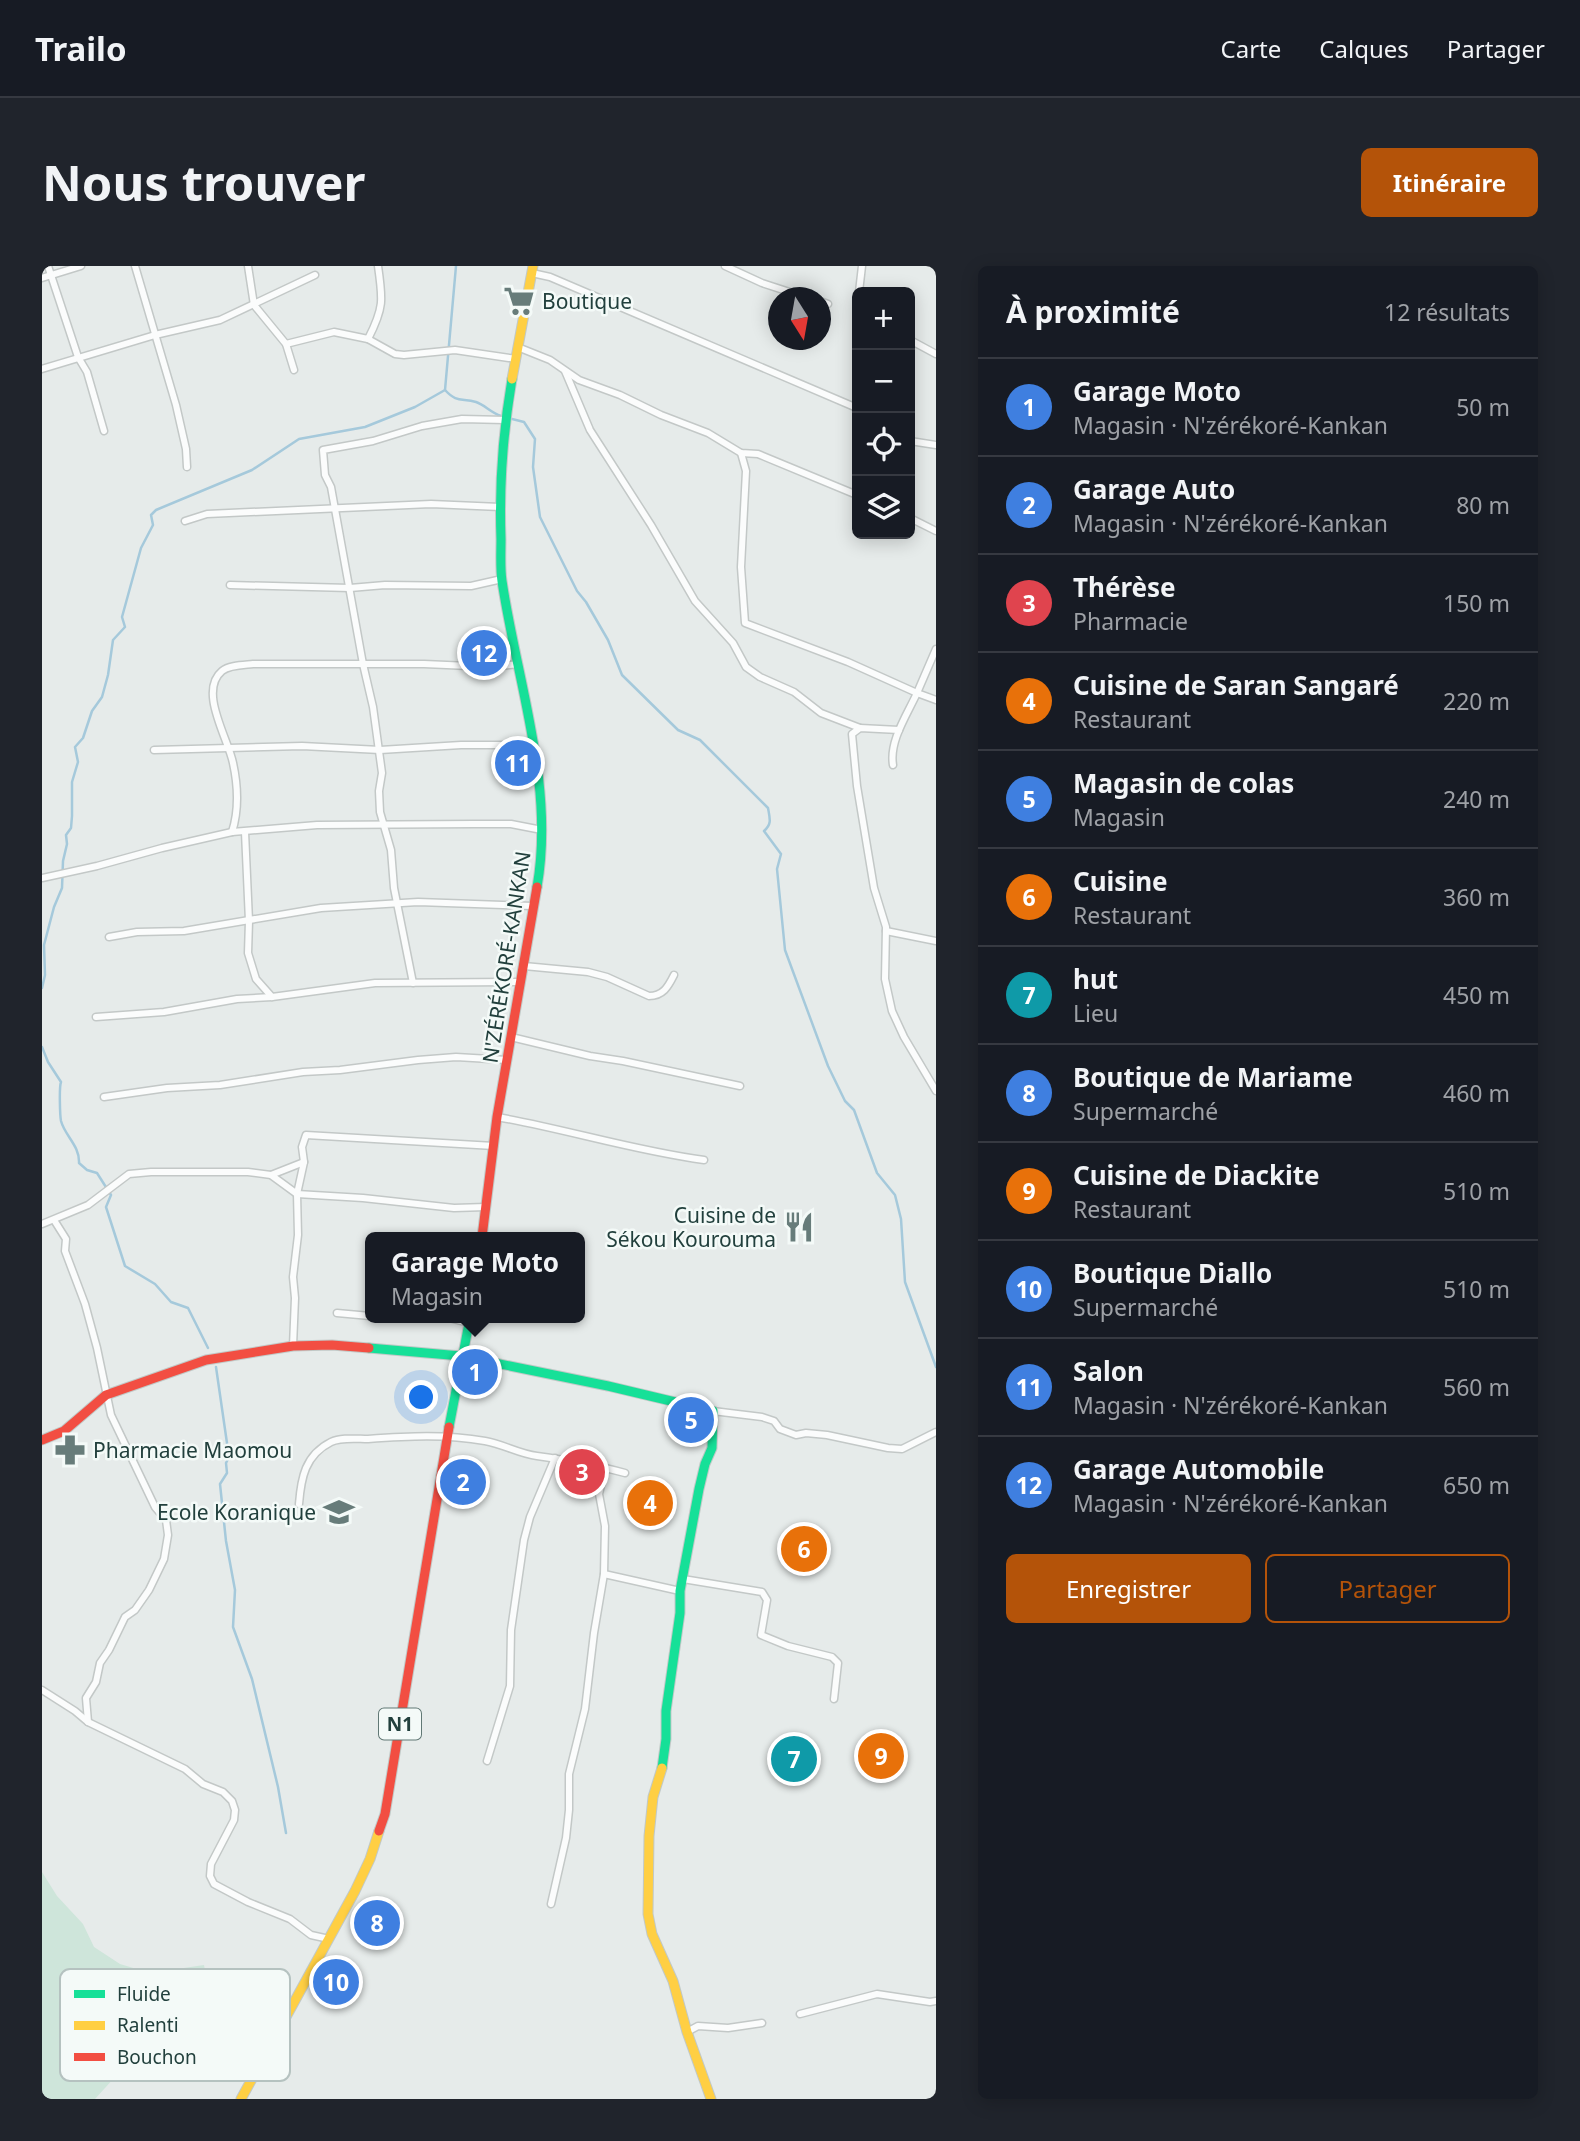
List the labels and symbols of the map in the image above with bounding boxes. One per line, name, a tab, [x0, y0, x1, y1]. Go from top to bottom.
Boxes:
supermarket icon: Boutique	[502, 284, 536, 318]
place label: Boutique	[542, 287, 632, 315]
north arrow	[768, 287, 831, 350]
pin: 12	[461, 627, 507, 679]
pin: 11	[495, 737, 541, 789]
street label: N'ZÉRÉKORÉ-KANKAN	[475, 849, 537, 1065]
place label: Cuisine de Sékou Kourouma	[606, 1201, 776, 1253]
restaurant icon: Cuisine de Sékou Kourouma	[782, 1210, 816, 1244]
pin: 1	[452, 1346, 498, 1398]
your location	[404, 1380, 438, 1414]
pin: 5	[668, 1394, 714, 1446]
pharmacy icon: Pharmacie Maomou	[53, 1433, 87, 1467]
place label: Pharmacie Maomou	[93, 1436, 292, 1464]
pin: 3	[559, 1446, 605, 1498]
pin: 2	[440, 1456, 486, 1508]
pin: 4	[627, 1477, 673, 1529]
school or university icon: Ecole Koranique	[322, 1495, 356, 1529]
place label: Ecole Koranique	[157, 1498, 316, 1526]
pin: 6	[781, 1523, 827, 1575]
road number: N1	[379, 1708, 421, 1740]
pin: 9	[858, 1730, 904, 1782]
pin: 7	[771, 1733, 817, 1785]
pin: 8	[354, 1897, 400, 1949]
pin: 10	[313, 1956, 359, 2008]
legend	[60, 1969, 290, 2081]
text: Fluide	[117, 1981, 171, 2007]
text: Ralenti	[117, 2012, 179, 2038]
text: Bouchon	[117, 2044, 197, 2070]

